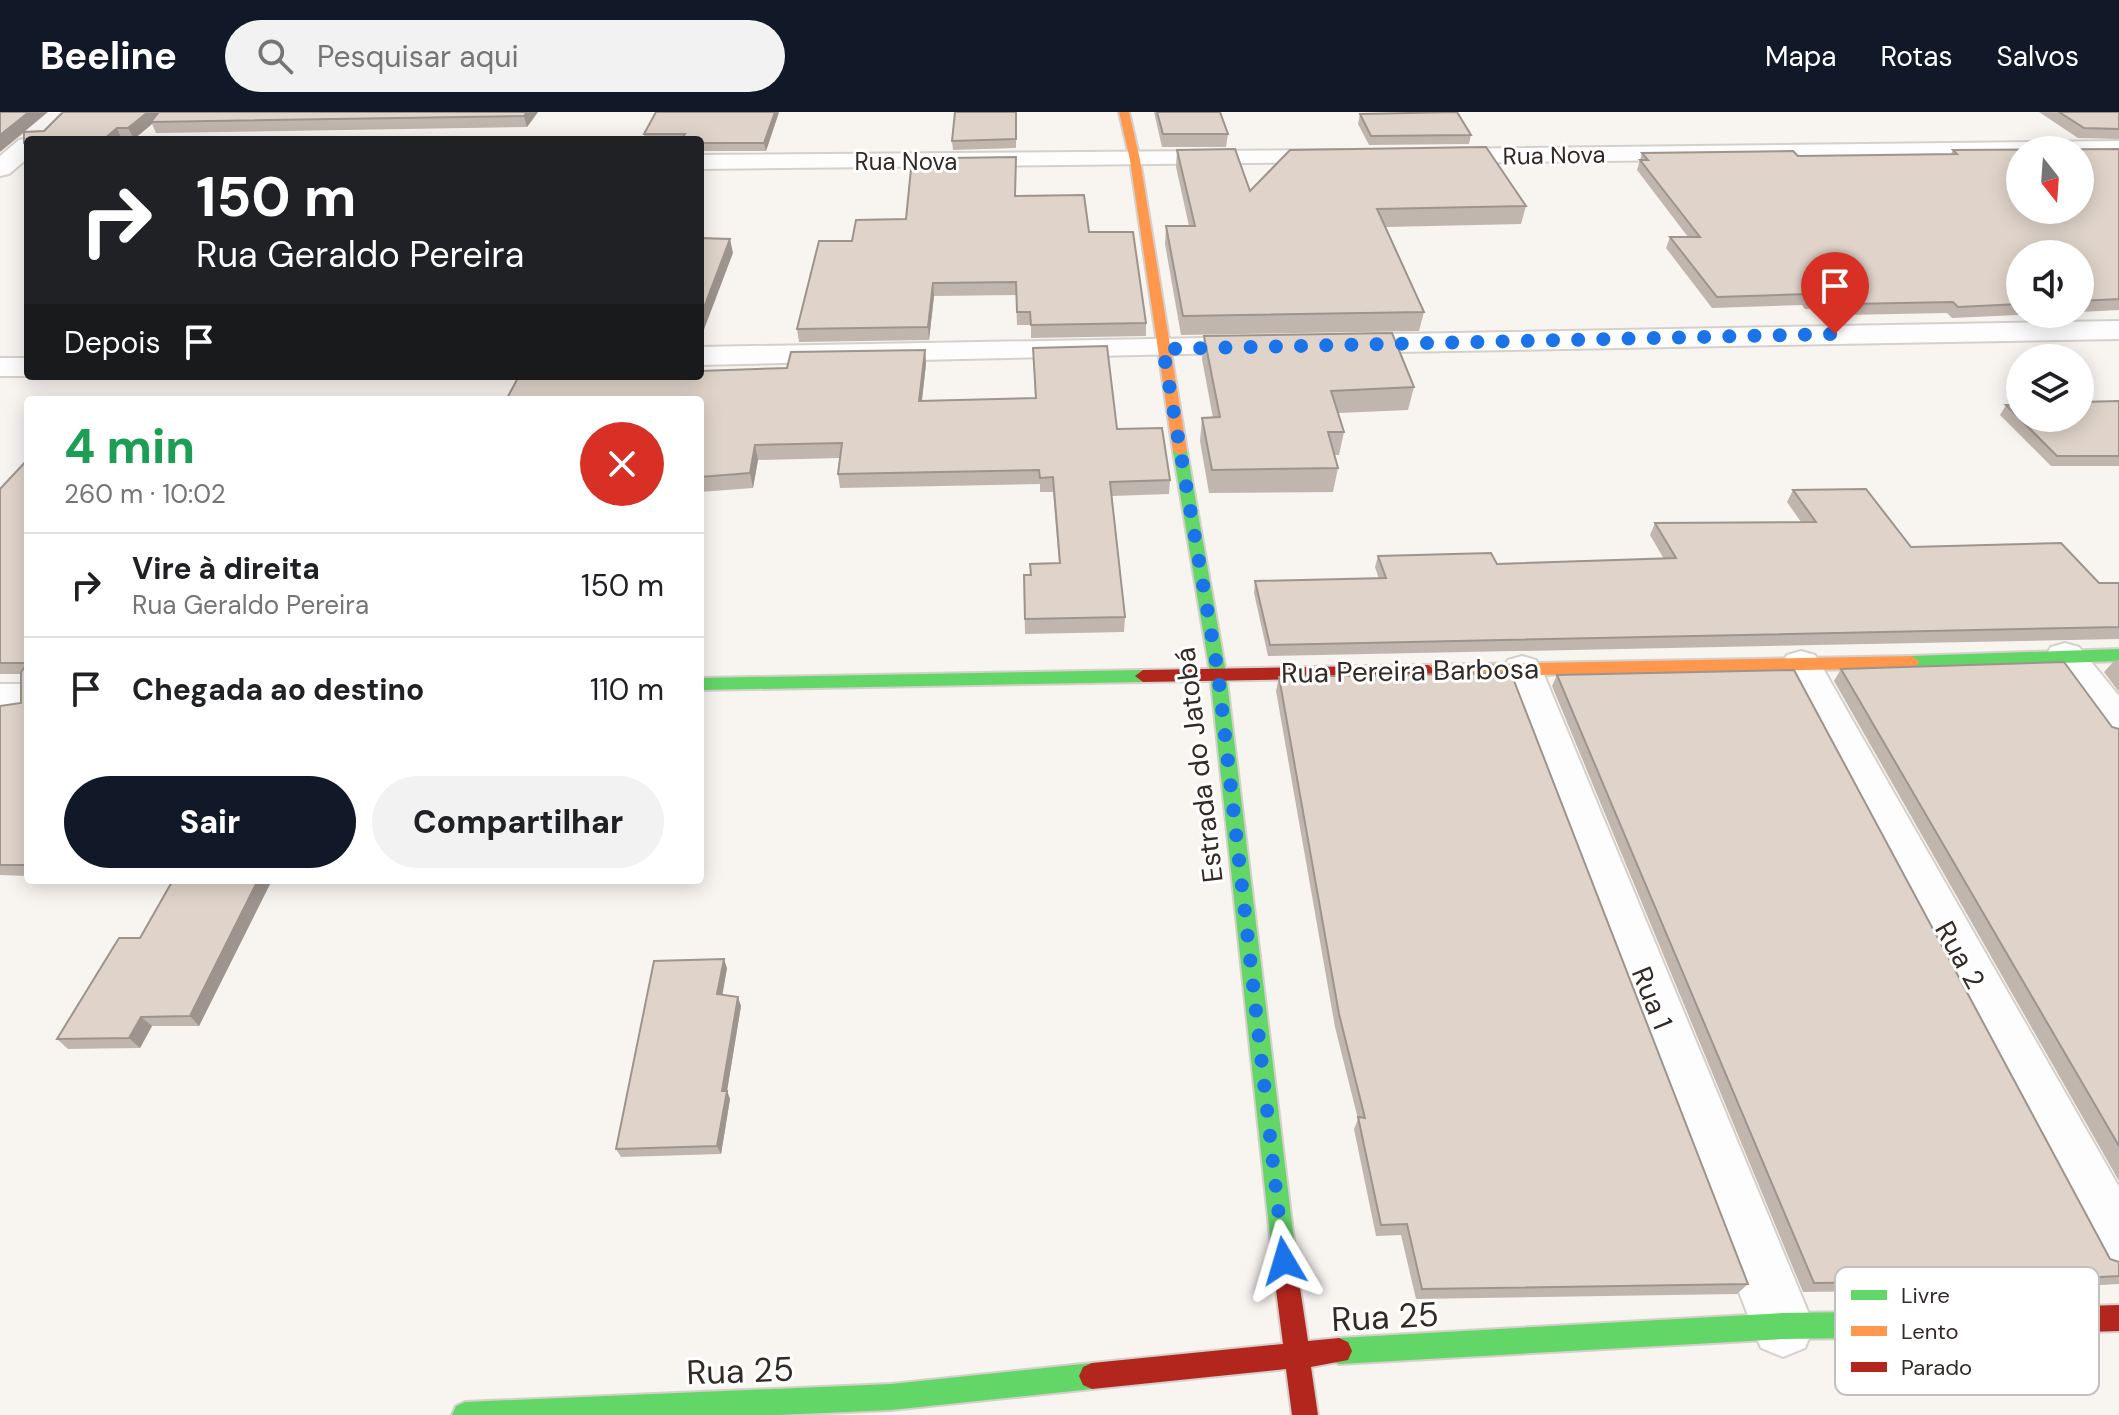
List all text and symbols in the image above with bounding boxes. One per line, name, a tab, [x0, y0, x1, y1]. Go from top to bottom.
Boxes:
search box	[225, 20, 785, 92]
text: Beeline	[40, 31, 177, 81]
icon: search	[253, 34, 297, 78]
text: Pesquisar aqui	[317, 37, 519, 76]
text: Mapa	[1765, 38, 1836, 75]
text: Rotas	[1880, 38, 1953, 75]
text: Salvos	[1997, 38, 2079, 75]
north arrow	[2006, 136, 2094, 224]
map controls	[2006, 136, 2094, 432]
street label: Rua Nova	[1502, 139, 1606, 171]
street label: Rua Nova	[855, 146, 957, 177]
text: 150 m	[196, 160, 357, 233]
icon: right	[64, 168, 168, 272]
text: Rua Geraldo Pereira	[196, 231, 524, 278]
button: sound	[2006, 240, 2094, 328]
pin	[1801, 252, 1869, 334]
icon: arrive	[1813, 264, 1857, 308]
icon: arrive	[177, 320, 221, 364]
text: Depois	[64, 323, 161, 362]
button: layers	[2006, 344, 2094, 432]
text: 4 min	[64, 415, 195, 478]
button: close	[580, 422, 664, 506]
text: 260 m · 10:02	[64, 477, 226, 511]
text: Vire à direita	[132, 549, 320, 588]
icon: right	[64, 563, 108, 607]
text: 150 m	[581, 566, 664, 605]
text: Rua Geraldo Pereira	[132, 588, 369, 622]
street label: Estrada do Jatobá	[1166, 645, 1232, 885]
street label: Rua Pereira Barbosa	[1281, 650, 1539, 692]
icon: arrive	[64, 667, 108, 711]
text: Chegada ao destino	[132, 670, 424, 709]
text: 110 m	[590, 670, 664, 709]
button: Sair	[64, 776, 356, 868]
button: Compartilhar	[372, 776, 664, 868]
street label: Rua 2	[1926, 915, 1994, 995]
street label: Rua 1	[1623, 961, 1681, 1035]
position arrow	[1242, 1219, 1326, 1303]
legend	[1835, 1267, 2099, 1395]
text: Livre	[1901, 1281, 1950, 1310]
street label: Rua 25	[1330, 1292, 1440, 1342]
text: Lento	[1901, 1317, 1959, 1346]
street label: Rua 25	[685, 1347, 795, 1395]
text: Parado	[1901, 1353, 1972, 1382]

